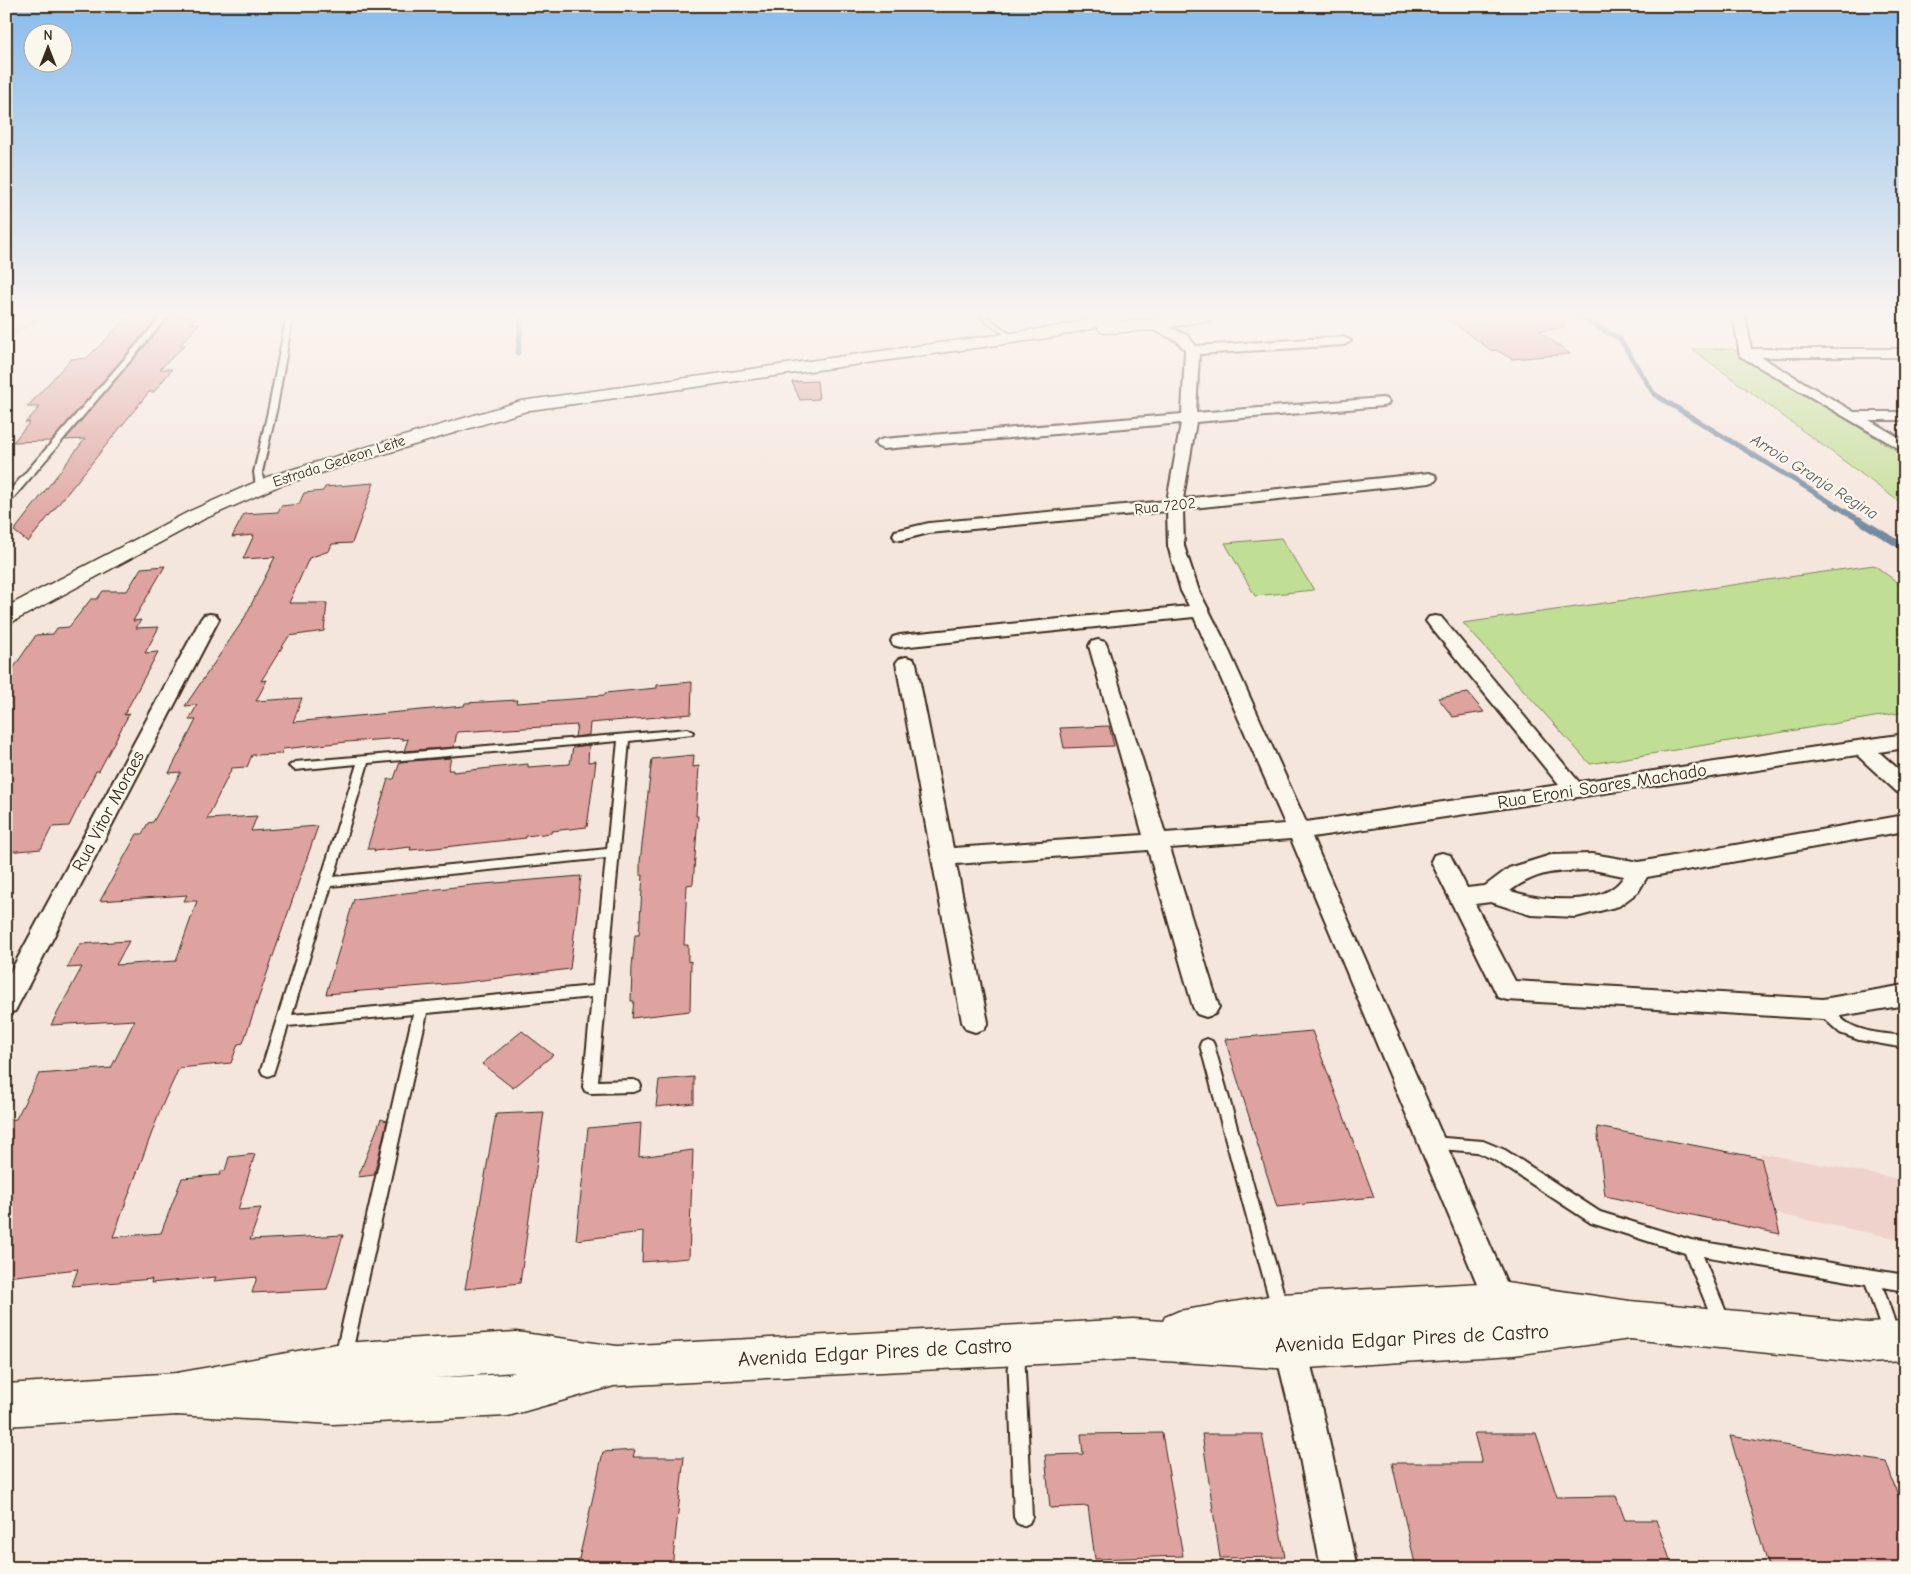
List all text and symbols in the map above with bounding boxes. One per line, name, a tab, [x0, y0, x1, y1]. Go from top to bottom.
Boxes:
north arrow	[22, 22, 72, 72]
text: N	[43, 27, 53, 44]
water label: Arroio Granja Regina	[1747, 430, 1881, 523]
street label: Estrada Gedeon Leite	[271, 431, 408, 491]
street label: Rua 7202	[1134, 494, 1196, 518]
street label: Rua Vitor Moraes	[68, 747, 149, 875]
street label: Rua Eroni Soares Machado	[1496, 760, 1708, 813]
street label: Avenida Edgar Pires de Castro	[1274, 1319, 1550, 1357]
street label: Avenida Edgar Pires de Castro	[737, 1333, 1013, 1371]

